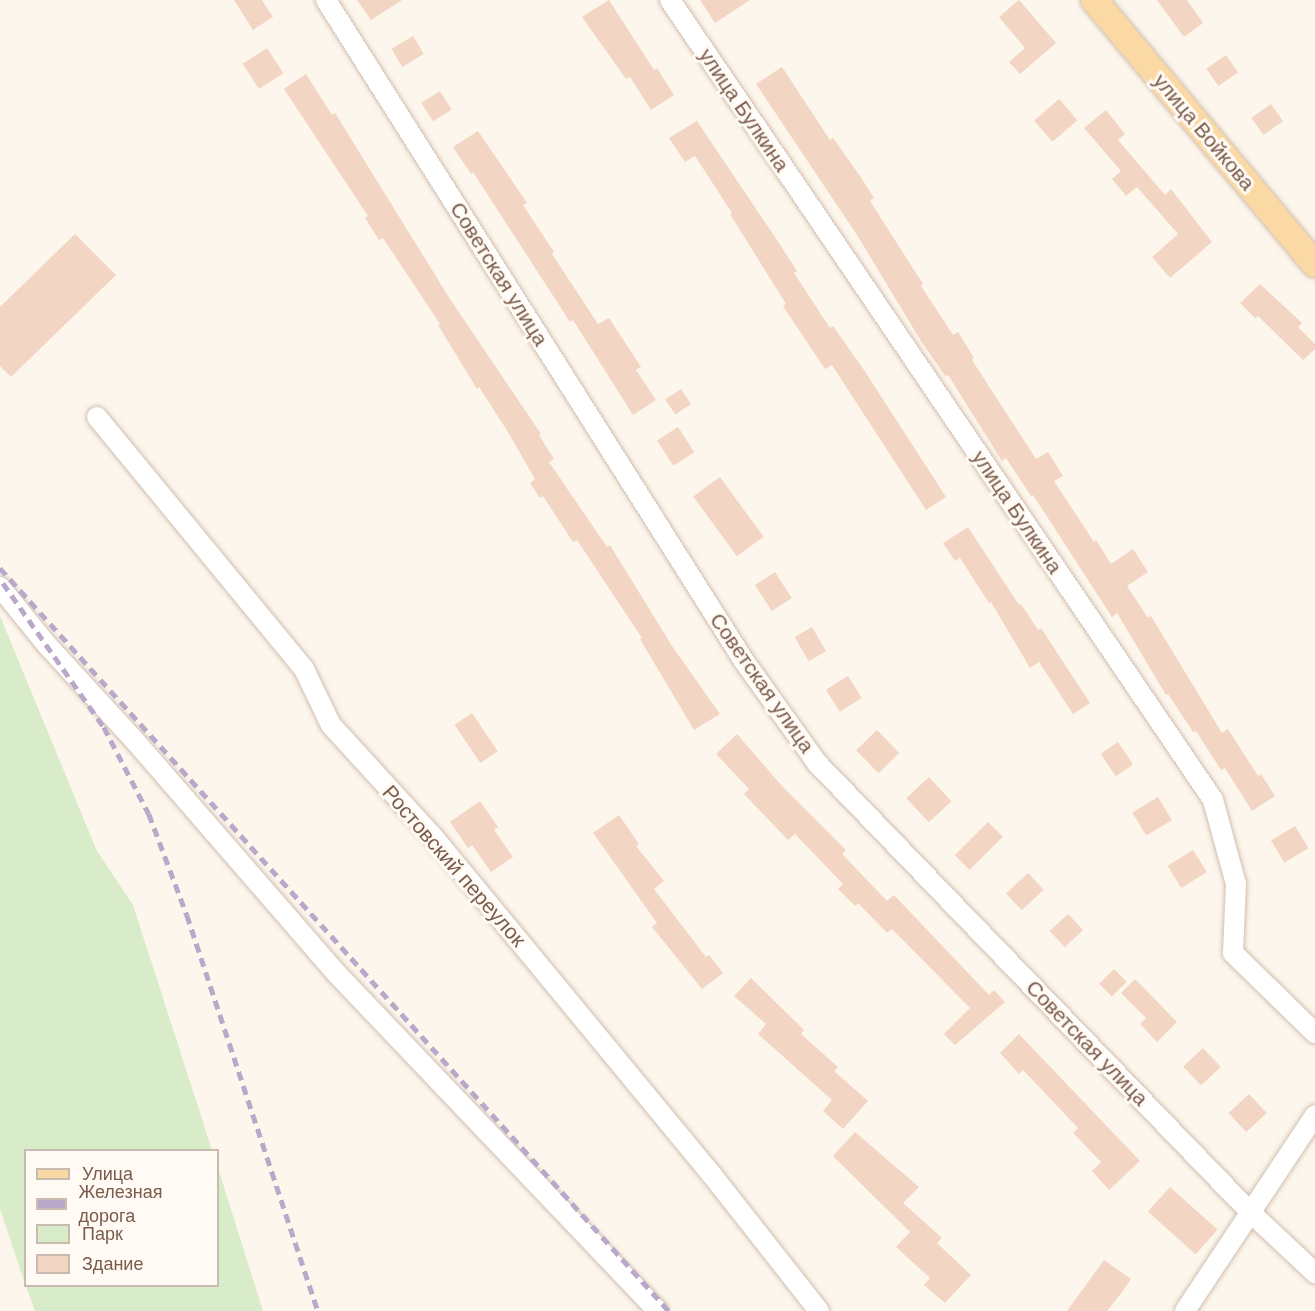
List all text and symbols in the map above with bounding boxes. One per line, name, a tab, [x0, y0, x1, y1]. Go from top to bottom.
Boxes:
street label: улица Булкина	[694, 44, 794, 176]
street label: улица Войкова	[1148, 69, 1260, 195]
street label: Советская улица	[445, 198, 553, 350]
street label: улица Булкина	[967, 446, 1067, 578]
street label: Советская улица	[704, 608, 820, 758]
street label: Ростовский переулок	[377, 780, 531, 952]
street label: Советская улица	[1021, 975, 1153, 1111]
legend	[24, 1149, 219, 1287]
text: Улица	[82, 1162, 133, 1186]
text: Железная дорога	[79, 1180, 162, 1228]
text: Парк	[82, 1222, 123, 1246]
text: Здание	[82, 1252, 143, 1276]

